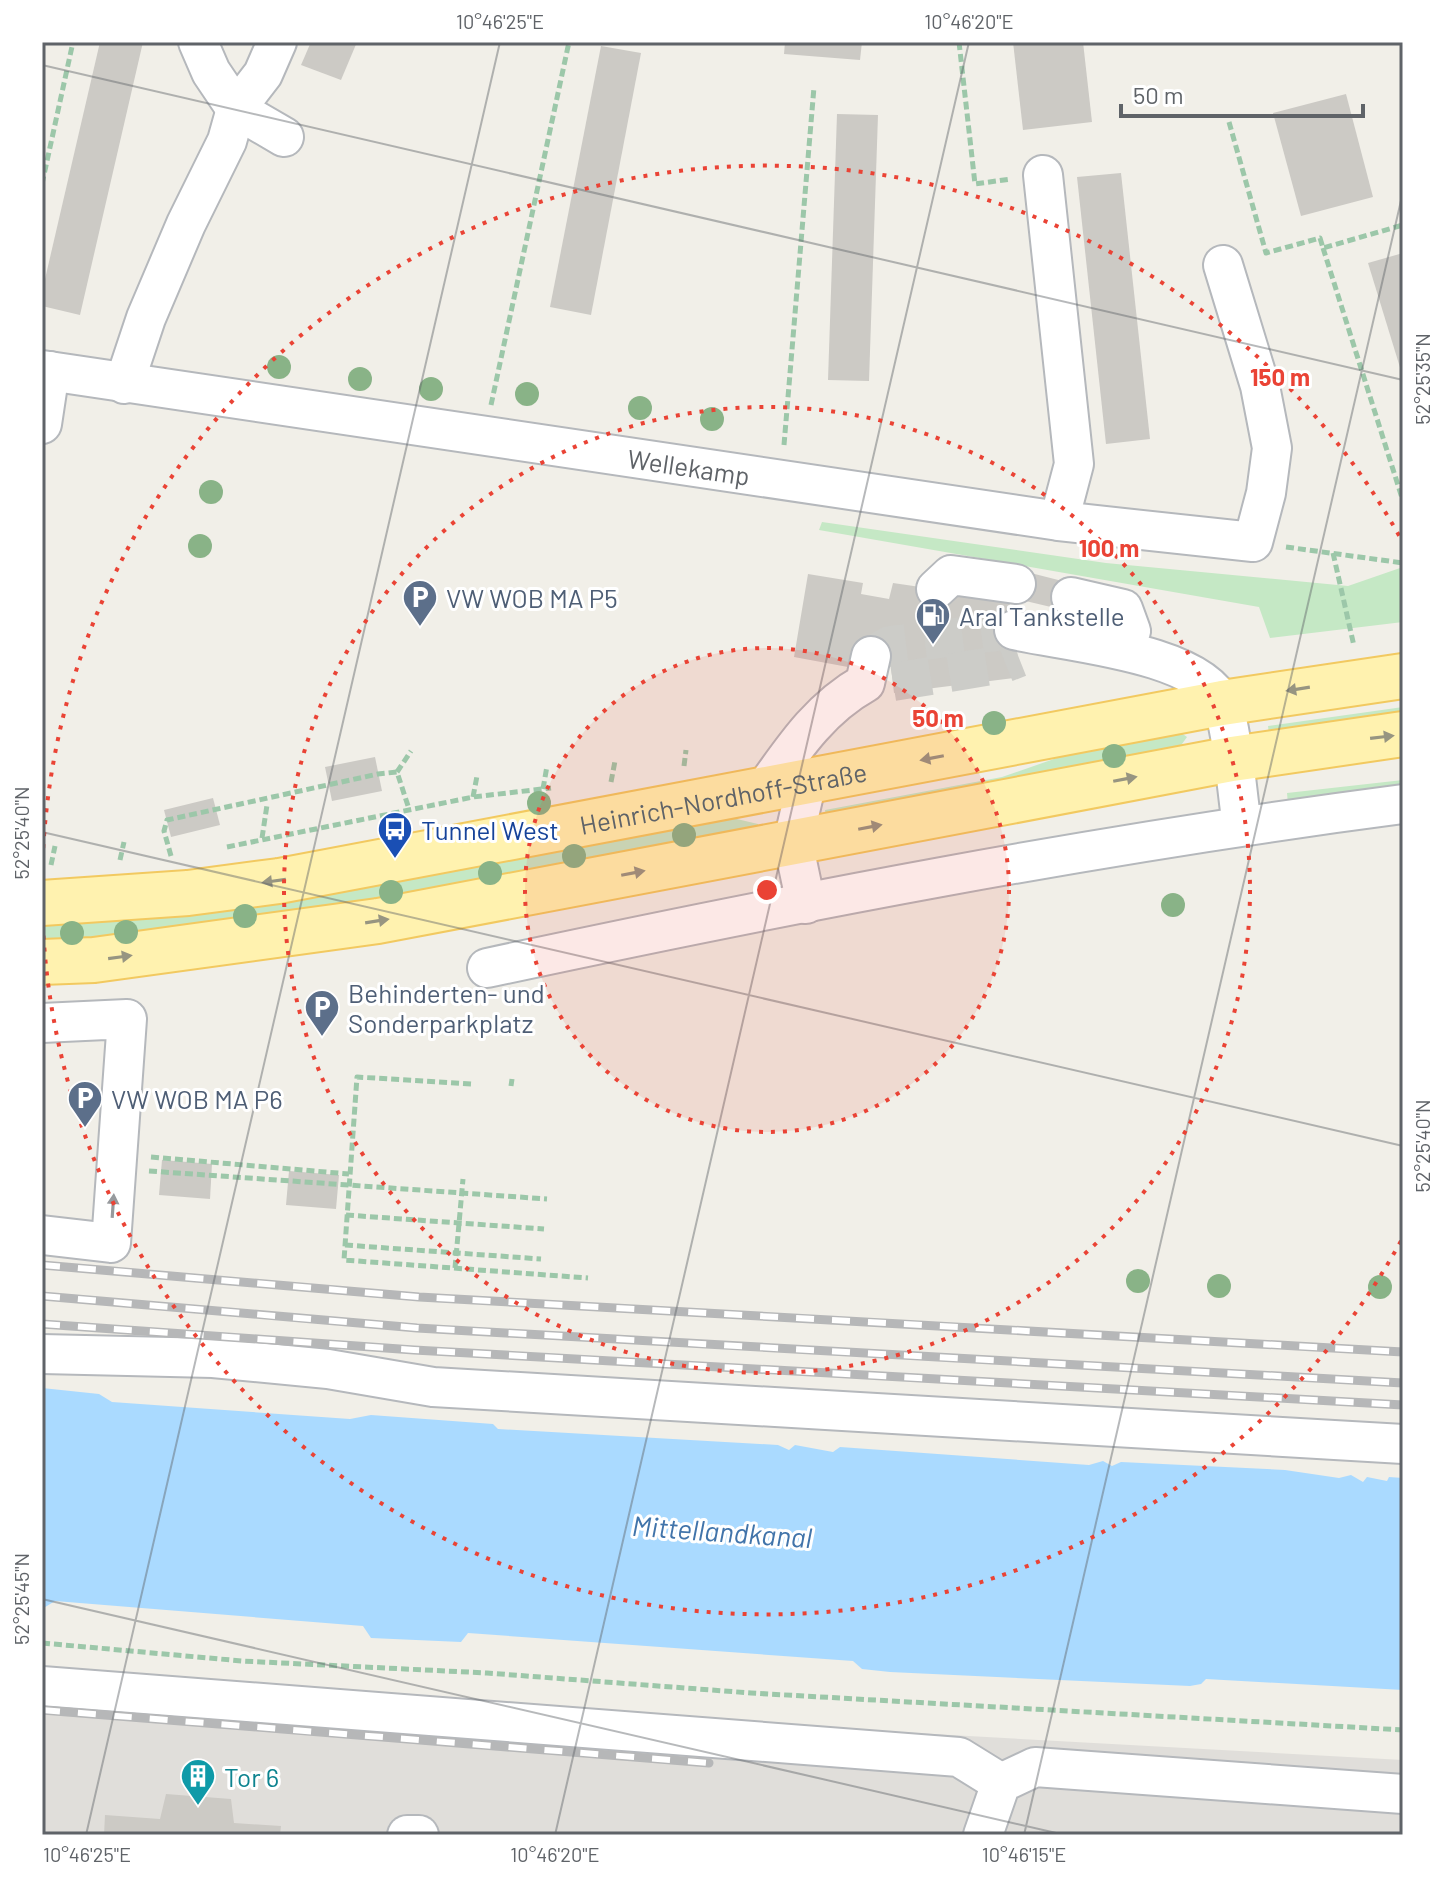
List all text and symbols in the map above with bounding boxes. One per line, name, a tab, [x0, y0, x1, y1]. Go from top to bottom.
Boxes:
text: 10°46'25"E	[456, 9, 544, 33]
text: 10°46'20"E	[924, 9, 1014, 33]
scale bar	[1121, 68, 1363, 118]
text: 50 m	[1133, 80, 1184, 109]
text: 52°25'35"N	[1410, 333, 1434, 425]
text: 150 m	[1250, 362, 1310, 391]
street label: Wellekamp	[626, 442, 752, 490]
text: 100 m	[1079, 533, 1139, 562]
parking icon: VW WOB MA P5	[401, 578, 439, 628]
place label: VW WOB MA P5	[446, 582, 618, 613]
fuel station icon: Aral Tankstelle	[914, 596, 952, 646]
place label: Aral Tankstelle	[959, 600, 1125, 631]
one-way arrow	[1285, 683, 1310, 696]
text: 50 m	[912, 703, 964, 732]
one-way arrow	[1370, 730, 1395, 743]
one-way arrow	[920, 752, 945, 764]
street label: Heinrich-Nordhoff-Straße	[577, 755, 869, 839]
one-way arrow	[1113, 773, 1138, 785]
text: 52°25'40"N	[9, 786, 33, 880]
bus stop icon: Tunnel West	[376, 810, 414, 860]
place label: Tunnel West	[421, 814, 559, 845]
one-way arrow	[857, 821, 882, 833]
one-way arrow	[620, 866, 645, 878]
one-way arrow	[261, 875, 286, 888]
centre of rings	[753, 876, 781, 904]
one-way arrow	[365, 914, 390, 926]
one-way arrow	[108, 950, 133, 963]
place label: Behinderten- und Sonderparkplatz	[348, 977, 545, 1038]
parking icon: Behinderten- und Sonderparkplatz	[303, 988, 341, 1038]
parking icon: VW WOB MA P6	[66, 1079, 104, 1129]
place label: VW WOB MA P6	[111, 1083, 283, 1114]
text: 52°25'40"N	[1410, 1099, 1434, 1193]
one-way arrow	[107, 1193, 120, 1218]
water label: Mittellandkanal	[631, 1508, 813, 1554]
text: 52°25'45"N	[9, 1553, 33, 1645]
building icon: Tor 6	[179, 1757, 217, 1807]
place label: Tor 6	[224, 1761, 279, 1792]
text: 10°46'25"E	[43, 1842, 131, 1866]
text: 10°46'20"E	[510, 1842, 600, 1866]
text: 10°46'15"E	[982, 1842, 1066, 1866]

